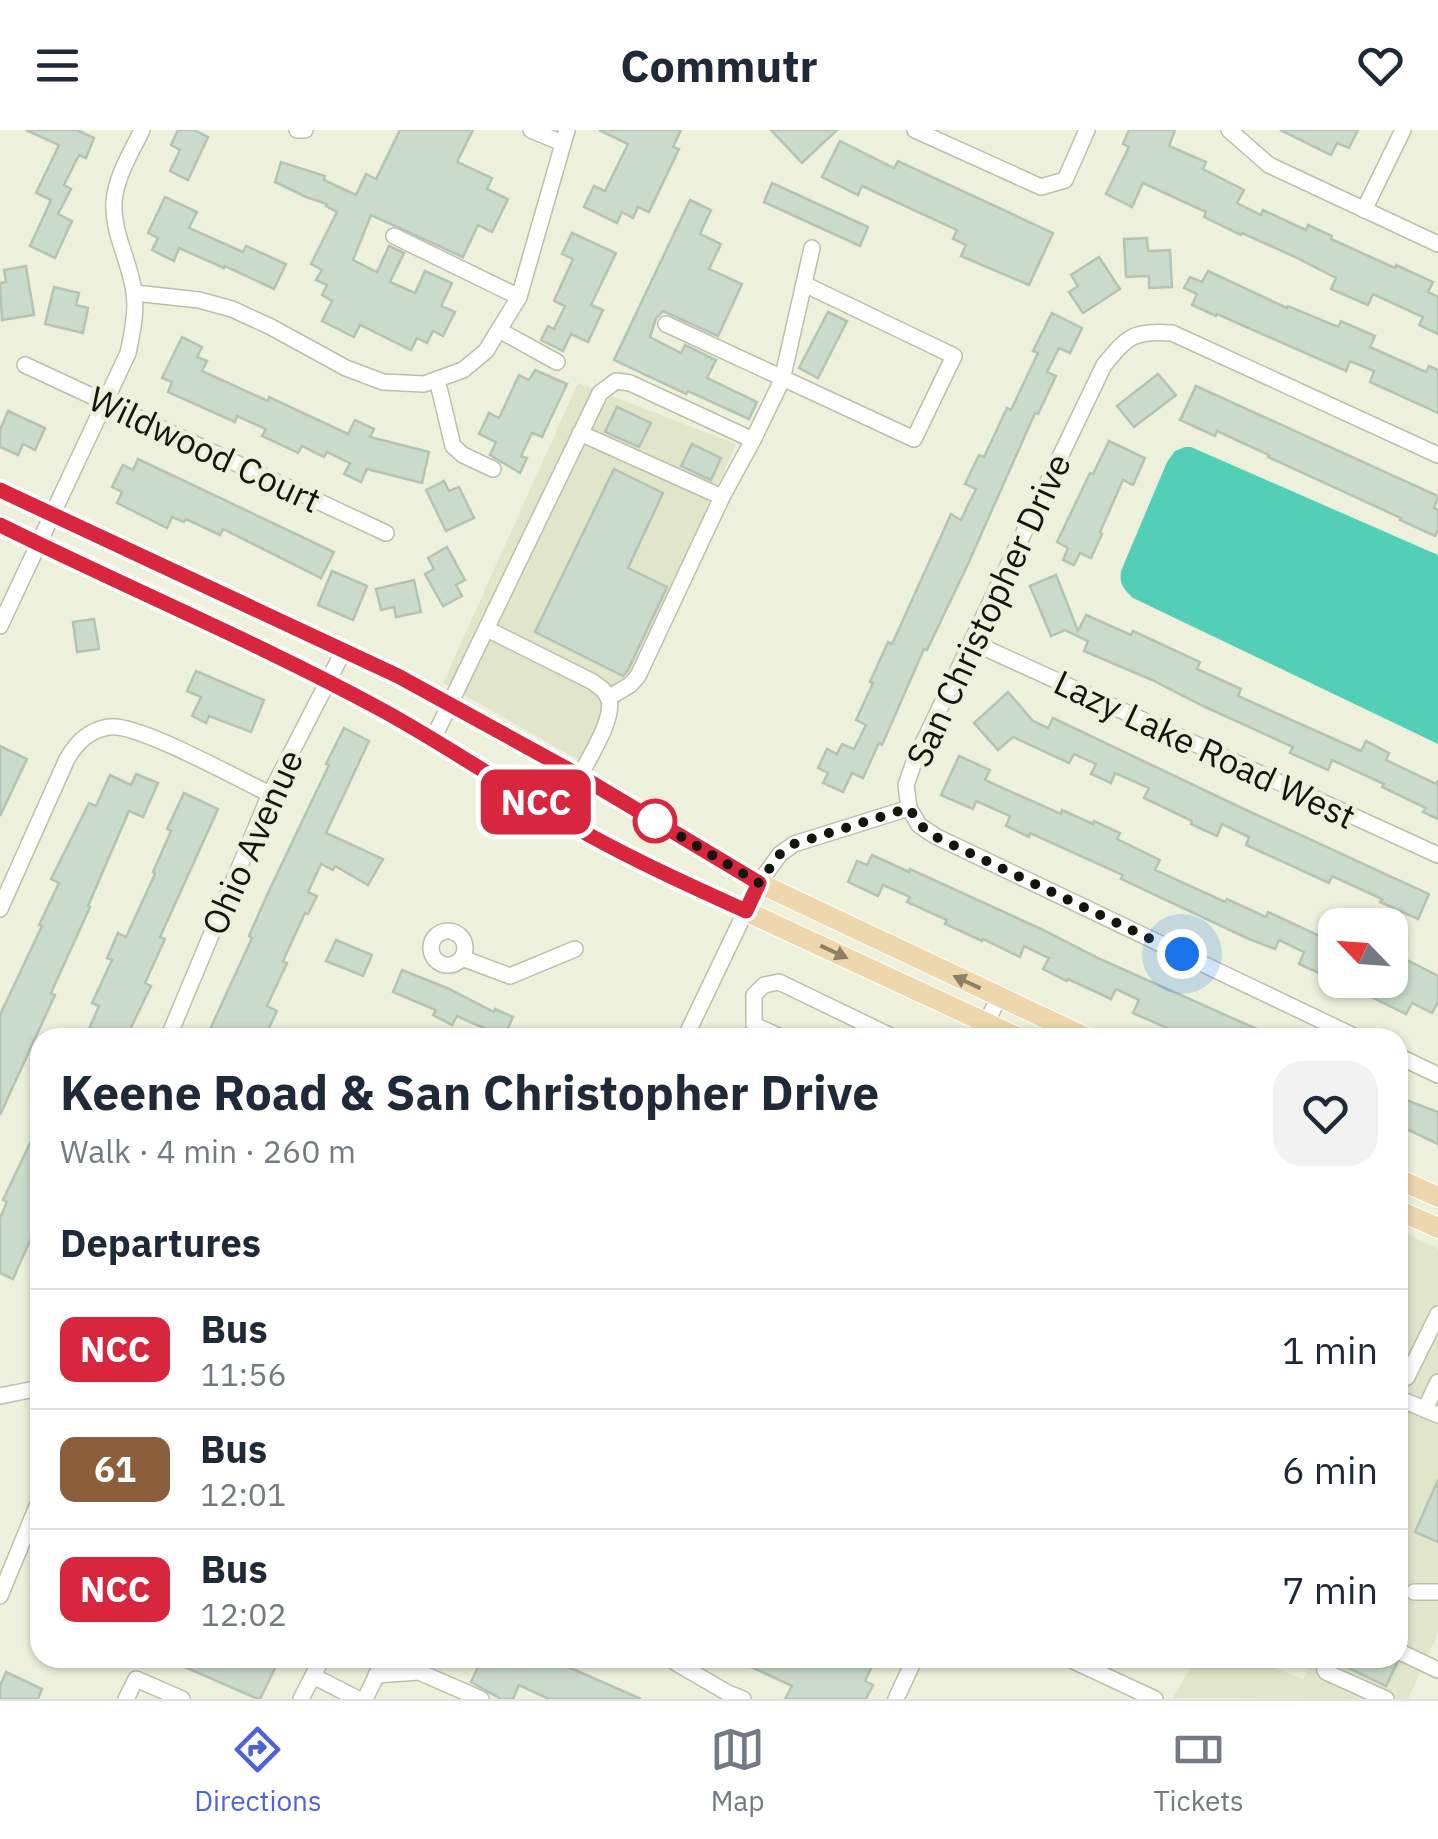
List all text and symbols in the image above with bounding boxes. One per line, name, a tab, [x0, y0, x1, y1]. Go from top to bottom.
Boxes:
text: Commutr	[620, 36, 818, 94]
icon: menu	[30, 38, 85, 93]
icon: heart	[1353, 38, 1408, 93]
street label: Wildwood Court	[82, 375, 328, 523]
street label: San Christopher Drive	[895, 446, 1081, 774]
street label: Lazy Lake Road West	[1047, 659, 1363, 839]
street label: Ohio Avenue	[191, 742, 313, 942]
line badge: NCC	[478, 770, 594, 834]
text: NCC	[501, 779, 571, 825]
unlabelled marker	[634, 800, 676, 842]
north arrow	[1318, 908, 1408, 998]
map controls	[1318, 908, 1408, 998]
your location	[1157, 929, 1207, 979]
one-way arrow	[820, 944, 849, 961]
one-way arrow	[952, 973, 981, 990]
text: Keene Road & San Christopher Drive	[60, 1061, 879, 1123]
button: heart	[1273, 1061, 1378, 1166]
text: Walk · 4 min · 260 m	[60, 1130, 356, 1172]
text: Departures	[60, 1218, 261, 1267]
text: Bus	[200, 1304, 268, 1353]
text: 1 min	[1282, 1325, 1378, 1374]
text: NCC	[80, 1326, 150, 1372]
text: 11:56	[200, 1353, 287, 1395]
text: Bus	[200, 1424, 267, 1473]
text: 6 min	[1282, 1445, 1378, 1494]
text: 61	[94, 1446, 136, 1492]
text: 12:01	[200, 1473, 286, 1515]
text: Bus	[200, 1544, 268, 1593]
text: 7 min	[1282, 1565, 1378, 1614]
text: NCC	[80, 1566, 150, 1612]
text: 12:02	[200, 1593, 287, 1635]
tab: Directions	[194, 1722, 322, 1819]
tab: Map	[710, 1722, 765, 1819]
tab: Tickets	[1154, 1722, 1244, 1819]

